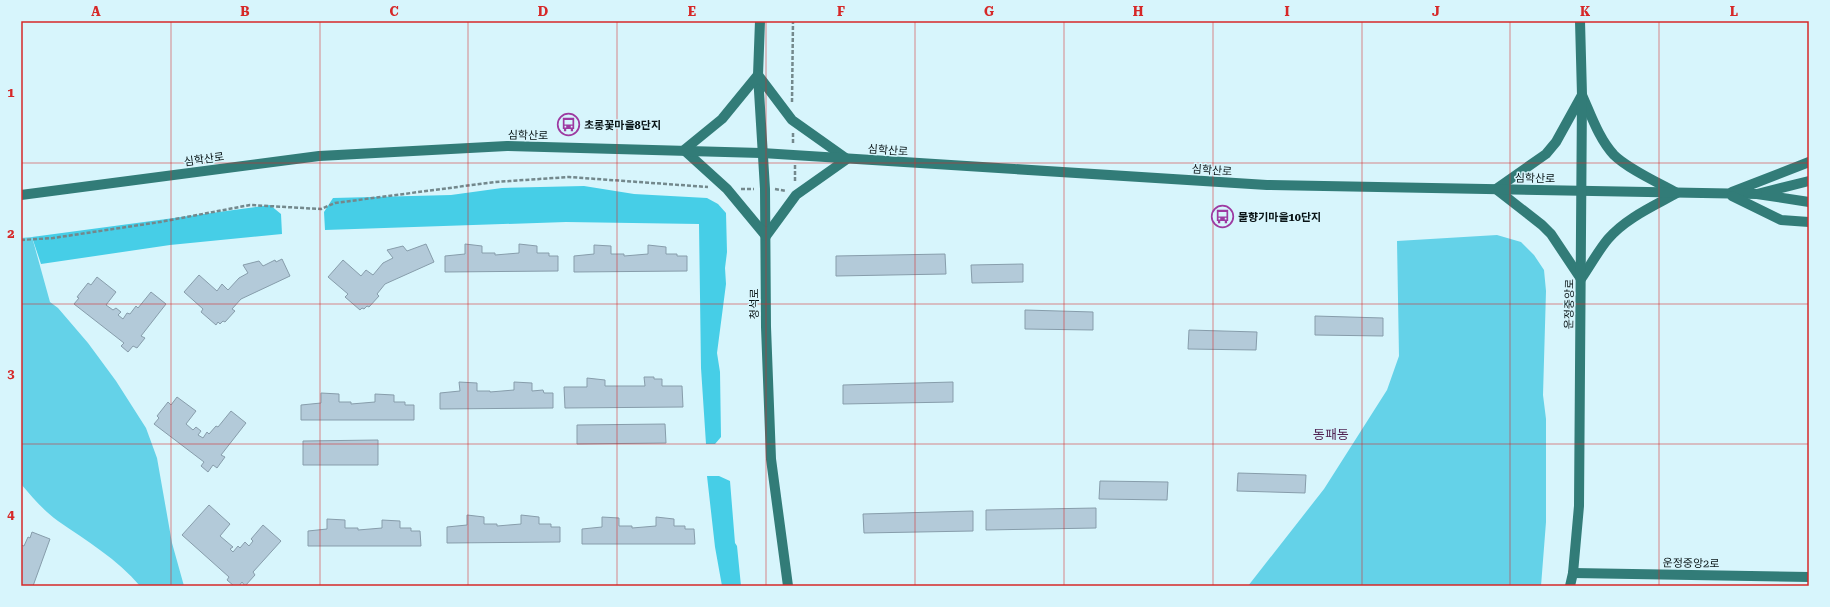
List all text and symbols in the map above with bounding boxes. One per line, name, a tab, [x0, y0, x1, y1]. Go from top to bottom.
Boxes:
text: A	[91, 4, 101, 19]
text: B	[240, 4, 250, 19]
text: C	[389, 4, 399, 19]
text: D	[538, 4, 548, 19]
text: E	[688, 4, 696, 19]
text: F	[837, 4, 845, 19]
text: G	[984, 4, 994, 19]
text: H	[1133, 4, 1144, 19]
text: I	[1284, 4, 1290, 19]
text: J	[1432, 4, 1440, 19]
text: K	[1580, 4, 1591, 19]
text: L	[1730, 4, 1738, 19]
text: 1	[7, 85, 15, 100]
bus stop icon: 초롱꽃마을8단지	[556, 112, 582, 138]
place label: 초롱꽃마을8단지	[584, 119, 661, 132]
street label: 심학산로	[508, 129, 548, 142]
street label: 심학산로	[867, 143, 909, 158]
street label: 심학산로	[183, 150, 225, 169]
street label: 심학산로	[1191, 163, 1233, 178]
street label: 심학산로	[1515, 172, 1555, 185]
bus stop icon: 물향기마을10단지	[1209, 204, 1235, 230]
place label: 물향기마을10단지	[1238, 211, 1321, 224]
text: 2	[7, 226, 15, 241]
street label: 운정중앙로	[1563, 279, 1576, 329]
street label: 청석로	[748, 289, 761, 319]
text: 3	[7, 366, 15, 381]
district label: 동패동	[1313, 427, 1349, 442]
text: 4	[7, 507, 15, 522]
street label: 운정중앙2로	[1662, 557, 1719, 570]

